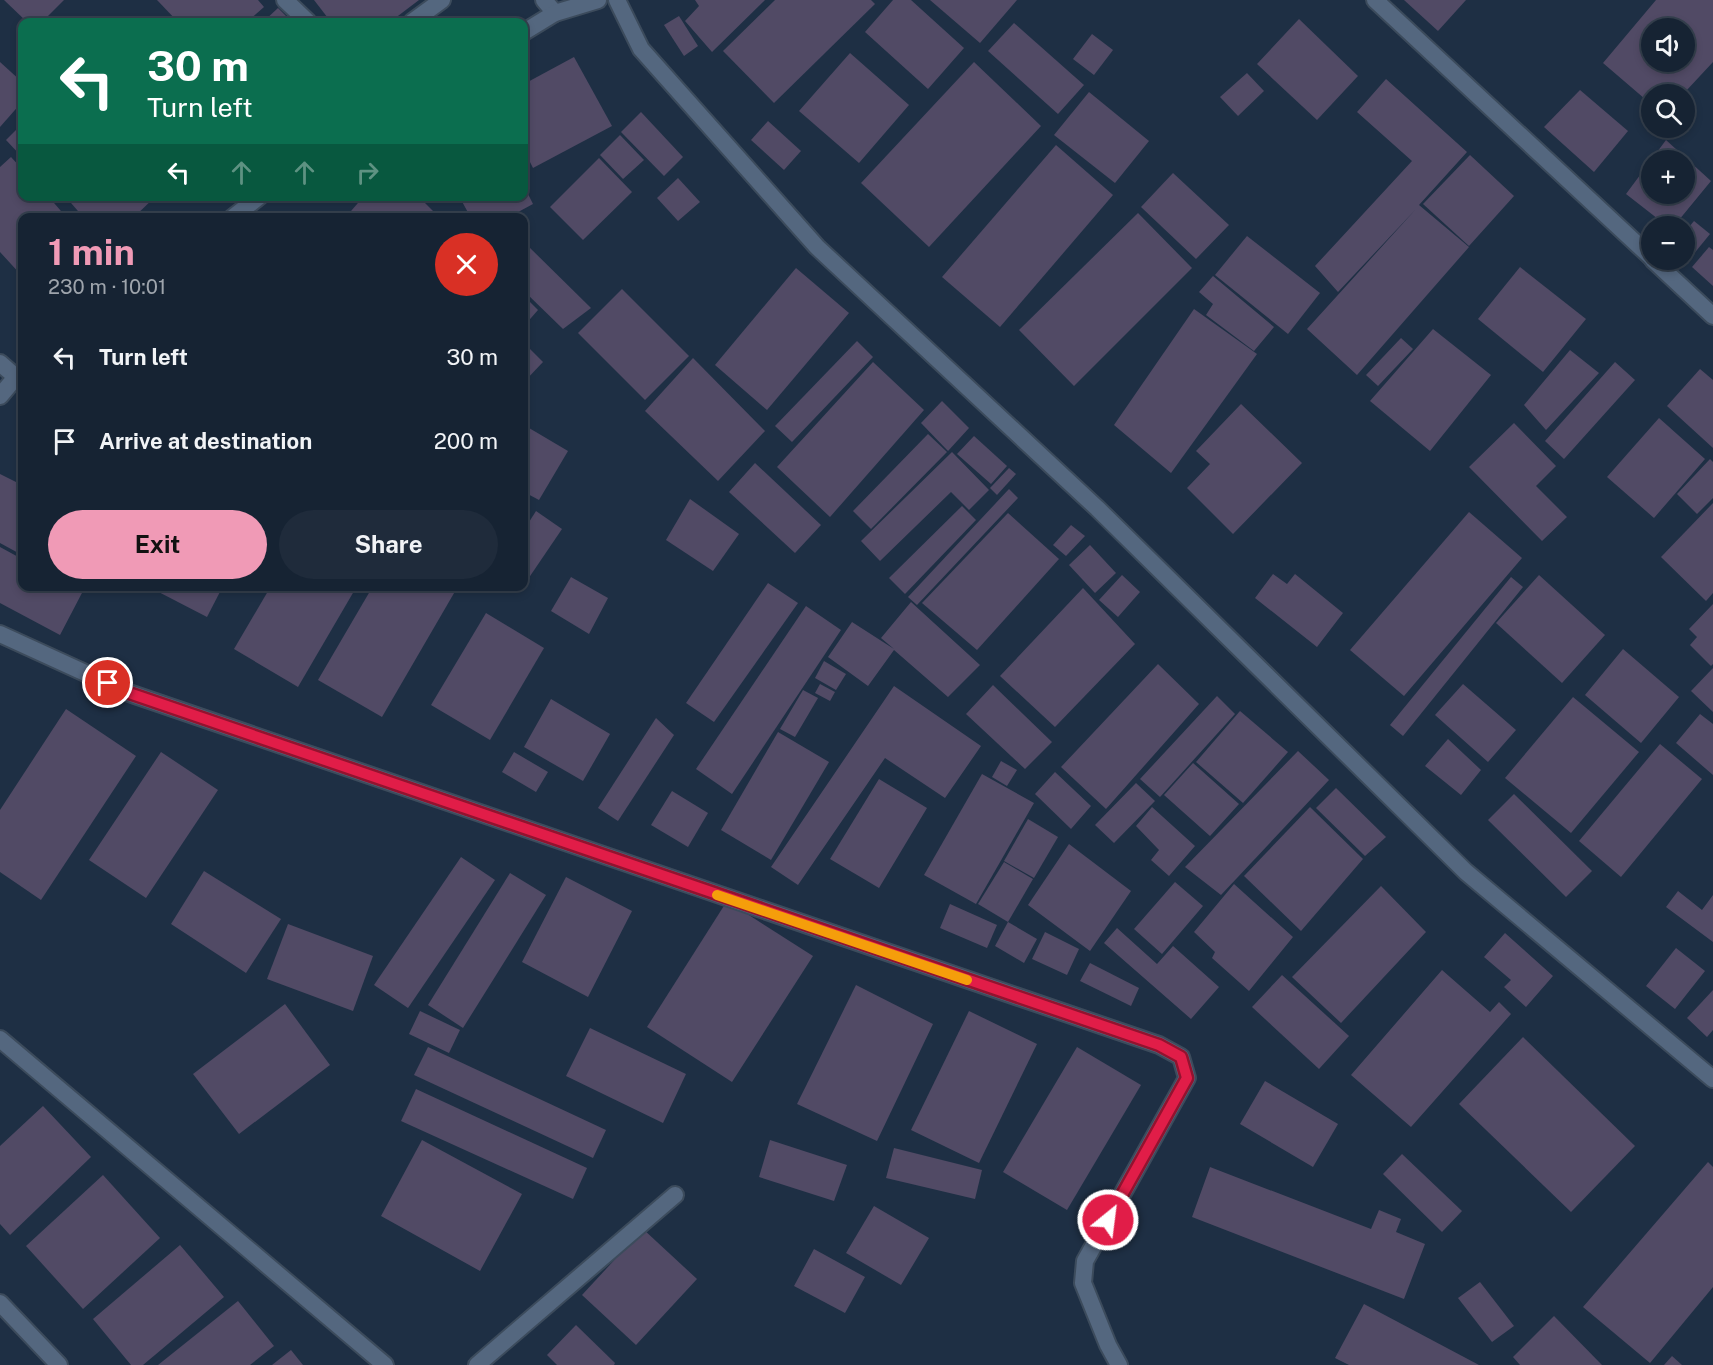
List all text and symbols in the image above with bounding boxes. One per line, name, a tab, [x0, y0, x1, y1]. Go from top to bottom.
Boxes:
map controls	[1641, 18, 1695, 270]
button: sound	[1641, 18, 1695, 72]
text: 30 m	[147, 41, 249, 90]
icon: left	[48, 42, 126, 120]
button: search	[1641, 84, 1695, 138]
text: Turn left	[147, 91, 253, 123]
button: +	[1641, 150, 1695, 204]
icon: left	[162, 156, 195, 189]
icon: ahead	[225, 156, 258, 189]
icon: ahead	[288, 156, 321, 189]
icon: right	[351, 156, 384, 189]
button: −	[1641, 216, 1695, 270]
text: 1 min	[48, 231, 135, 273]
button: close	[435, 233, 498, 296]
text: 230 m · 10:01	[48, 275, 166, 299]
icon: left	[48, 341, 81, 374]
text: Turn left	[99, 344, 188, 370]
text: 30 m	[446, 344, 498, 370]
icon: arrive	[48, 425, 81, 458]
text: Arrive at destination	[99, 428, 312, 454]
text: 200 m	[434, 428, 498, 454]
button: Exit	[48, 510, 267, 579]
button: Share	[279, 510, 498, 579]
pin	[82, 657, 133, 708]
icon: arrive	[91, 666, 124, 699]
position arrow	[1076, 1188, 1140, 1252]

